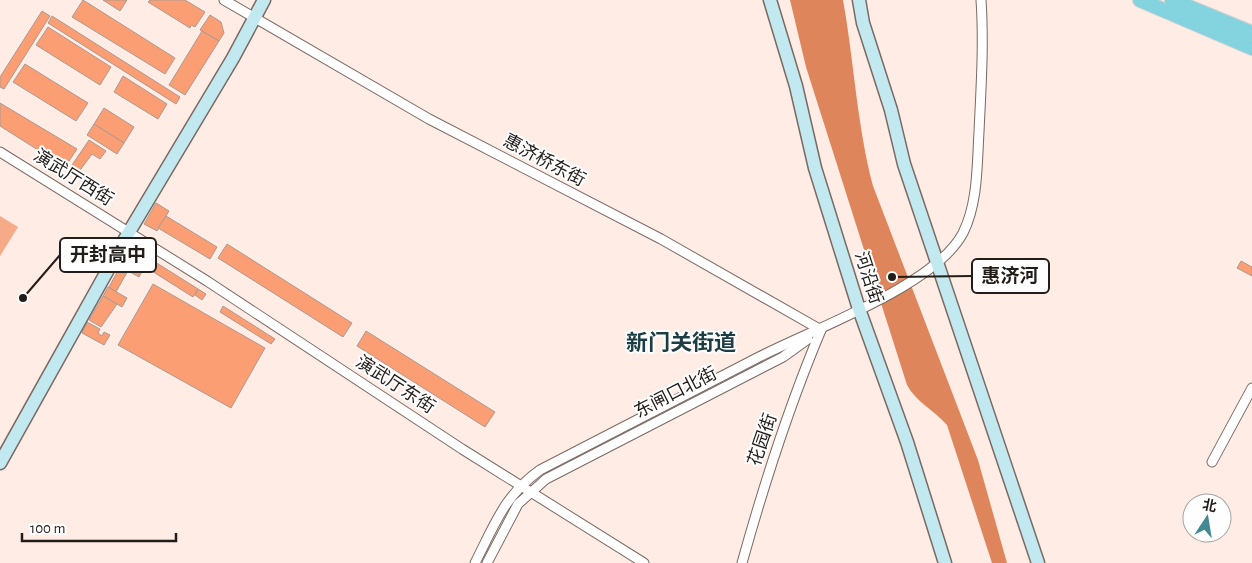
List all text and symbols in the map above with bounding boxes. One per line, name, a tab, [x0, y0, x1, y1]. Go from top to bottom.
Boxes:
street label: 惠济桥东街	[500, 130, 589, 190]
street label: 演武厅西街	[30, 145, 117, 209]
callout: 开封高中	[60, 238, 156, 272]
text: 开封高中	[70, 244, 146, 265]
street label: 河沿街	[851, 249, 887, 306]
callout: 惠济河	[972, 259, 1049, 293]
text: 惠济河	[981, 265, 1039, 286]
district label: 新门关街道	[626, 331, 736, 354]
street label: 演武厅东街	[352, 351, 439, 417]
street label: 东闸口北街	[631, 363, 720, 421]
street label: 花园街	[744, 411, 780, 468]
north arrow	[1182, 493, 1232, 543]
text: 北	[1201, 497, 1218, 515]
scale bar	[22, 510, 176, 542]
text: 100 m	[30, 521, 65, 536]

